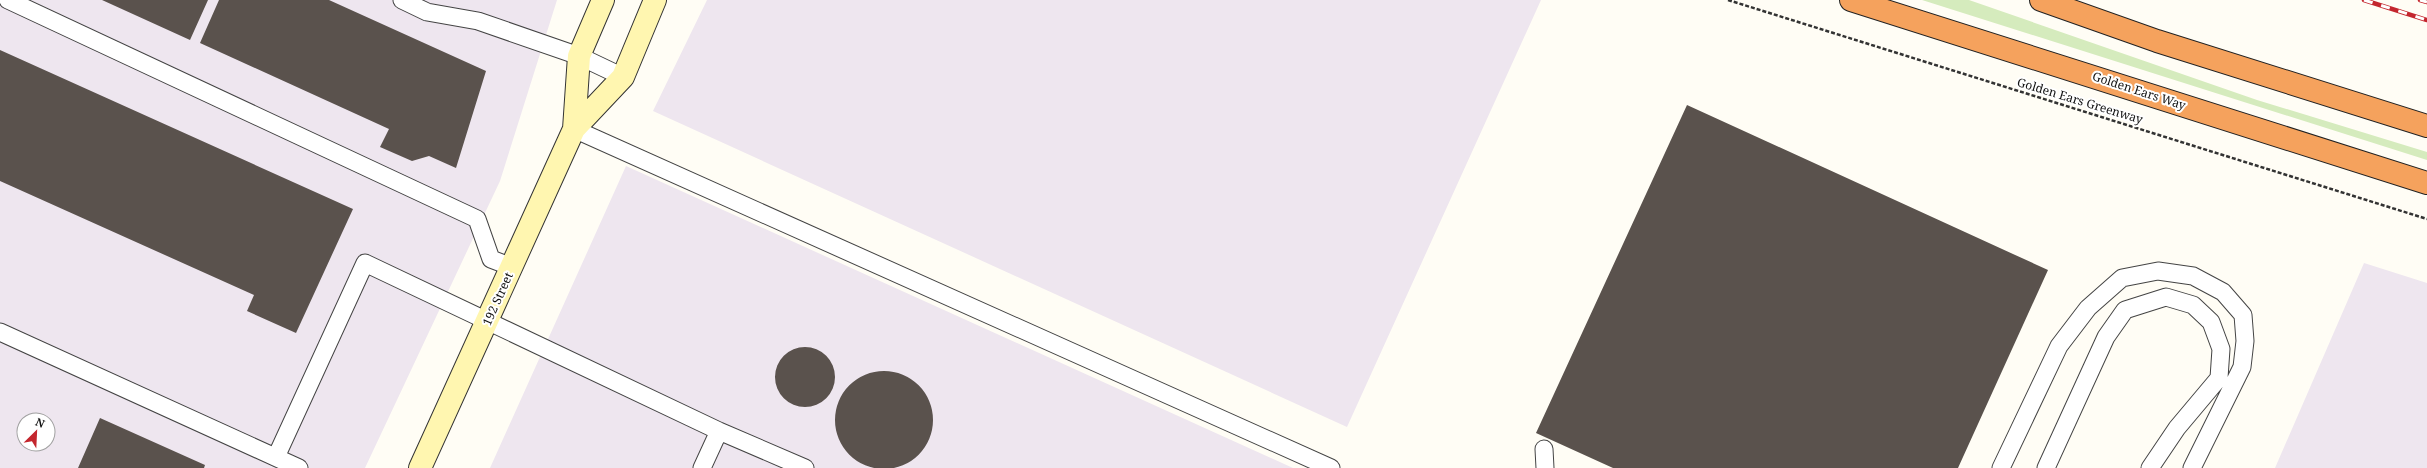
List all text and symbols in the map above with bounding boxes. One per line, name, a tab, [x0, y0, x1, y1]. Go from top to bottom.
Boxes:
street label: Golden Ears Way	[2090, 67, 2188, 114]
street label: Golden Ears Greenway	[2015, 73, 2145, 128]
street label: 192 Street	[478, 269, 517, 328]
north arrow	[16, 412, 56, 452]
text: N	[33, 414, 48, 431]

